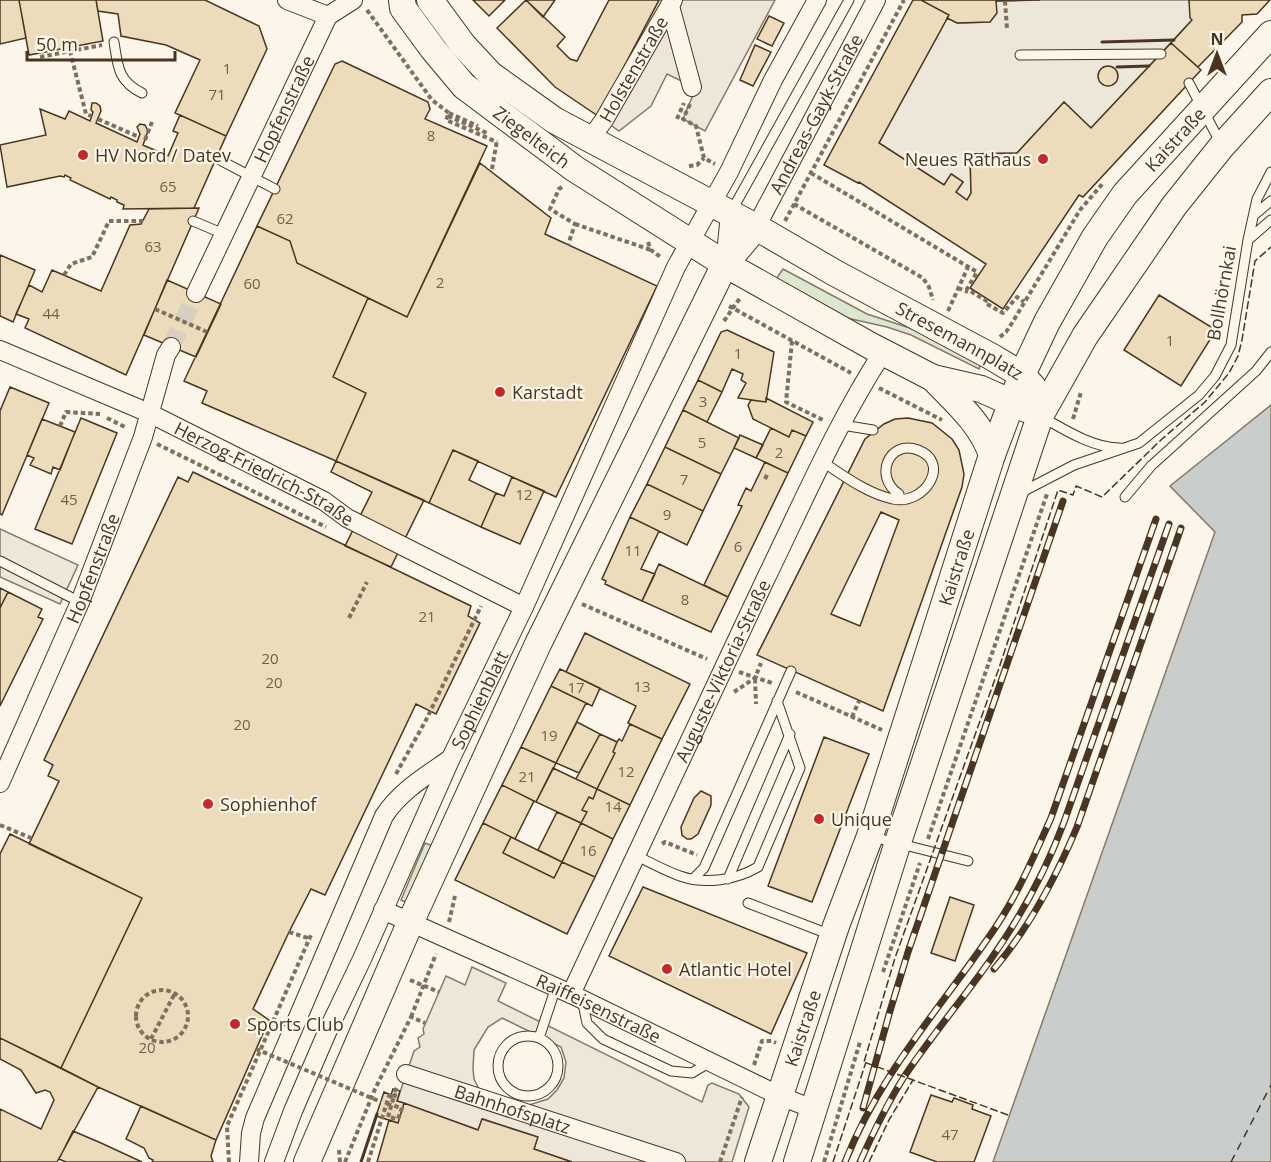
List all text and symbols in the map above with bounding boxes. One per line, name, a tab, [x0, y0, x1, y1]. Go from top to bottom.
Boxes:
street label: Holstenstraße	[593, 12, 673, 126]
scale bar	[27, 24, 176, 62]
north arrow	[1187, 24, 1247, 84]
text: N	[1210, 28, 1224, 50]
street label: Andreas-Gayk-Straße	[764, 30, 868, 198]
text: 50 m	[36, 32, 78, 56]
street label: Hopfenstraße	[248, 51, 320, 166]
house number: 1	[223, 58, 231, 78]
house number: 71	[208, 84, 226, 104]
street label: Ziegelteich	[489, 100, 575, 173]
street label: Kaistraße	[1139, 102, 1211, 177]
house number: 8	[427, 125, 435, 145]
place label: HV Nord / Datev	[95, 143, 231, 167]
place label: Neues Rathaus	[905, 147, 1031, 171]
marker: HV Nord / Datev	[76, 148, 90, 162]
marker: Neues Rathaus	[1036, 152, 1050, 166]
house number: 65	[159, 176, 177, 196]
house number: 62	[276, 208, 294, 228]
house number: 63	[144, 236, 162, 256]
street label: Bollhörnkai	[1201, 244, 1241, 342]
house number: 2	[436, 272, 444, 292]
house number: 60	[243, 273, 261, 293]
street label: Stresemannplatz	[892, 296, 1028, 385]
house number: 44	[42, 303, 60, 323]
house number: 1	[1166, 330, 1174, 350]
house number: 1	[734, 343, 742, 363]
place label: Karstadt	[512, 380, 583, 404]
marker: Karstadt	[493, 385, 507, 399]
house number: 3	[699, 391, 707, 411]
street label: Herzog-Friedrich-Straße	[170, 416, 358, 531]
house number: 5	[698, 432, 706, 452]
house number: 2	[775, 442, 783, 462]
house number: 7	[680, 469, 688, 489]
house number: 12	[515, 484, 533, 504]
house number: 45	[60, 489, 78, 509]
house number: 9	[663, 504, 671, 524]
street label: Hopfenstraße	[60, 510, 125, 627]
street label: Kaistraße	[933, 526, 980, 609]
house number: 6	[734, 536, 742, 556]
house number: 11	[624, 540, 642, 560]
street label: Auguste-Viktoria-Straße	[669, 576, 776, 766]
house number: 8	[681, 589, 689, 609]
house number: 21	[418, 606, 436, 626]
street label: Sophienblatt	[445, 646, 513, 753]
house number: 20	[261, 648, 279, 668]
house number: 20	[265, 672, 283, 692]
house number: 13	[633, 676, 651, 696]
house number: 17	[567, 677, 585, 697]
house number: 20	[233, 714, 251, 734]
house number: 19	[540, 725, 558, 745]
house number: 12	[617, 761, 635, 781]
house number: 21	[518, 766, 536, 786]
place label: Sophienhof	[220, 792, 317, 816]
house number: 14	[604, 796, 622, 816]
marker: Sophienhof	[201, 797, 215, 811]
place label: Unique	[831, 807, 892, 831]
marker: Unique	[812, 812, 826, 826]
house number: 16	[579, 840, 597, 860]
place label: Atlantic Hotel	[679, 957, 792, 981]
marker: Atlantic Hotel	[660, 962, 674, 976]
street label: Raiffeisenstraße	[532, 968, 665, 1048]
street label: Kaistraße	[778, 987, 826, 1070]
place label: Sports Club	[247, 1012, 344, 1036]
marker: Sports Club	[228, 1017, 242, 1031]
house number: 20	[138, 1037, 156, 1057]
street label: Bahnhofsplatz	[451, 1079, 574, 1139]
house number: 47	[941, 1124, 959, 1144]

